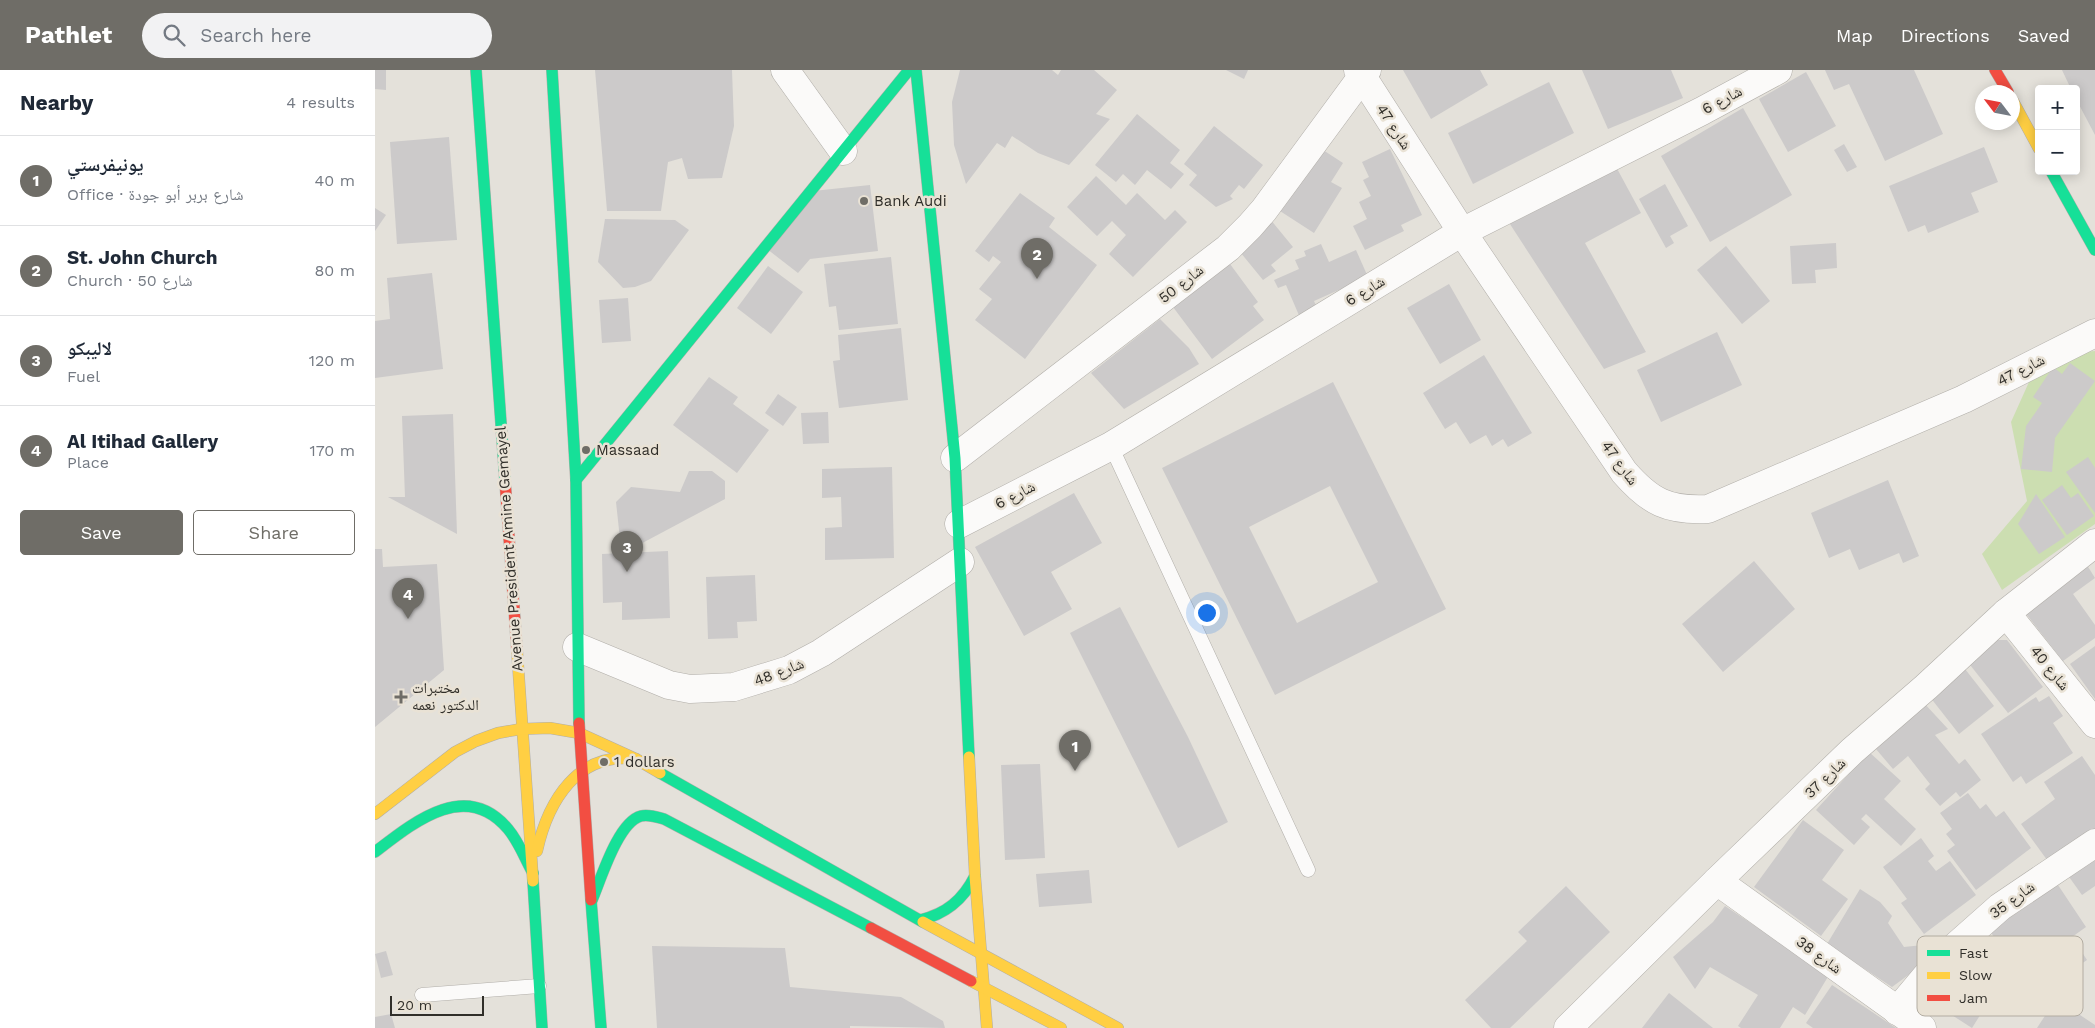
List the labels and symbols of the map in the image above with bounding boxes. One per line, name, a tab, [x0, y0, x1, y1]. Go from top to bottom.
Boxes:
street label: شارع 6	[1699, 82, 1746, 119]
north arrow	[1975, 85, 2020, 130]
street label: شارع 47	[1372, 101, 1415, 154]
place label: Bank Audi	[874, 192, 947, 210]
marker: Bank Audi	[858, 195, 870, 207]
pin: 2	[1021, 238, 1053, 279]
street label: شارع 50	[1155, 261, 1208, 308]
street label: شارع 6	[1342, 272, 1389, 311]
street label: شارع 47	[1994, 350, 2048, 390]
street label: Avenue President Amine Gemayel	[491, 425, 527, 672]
street label: شارع 47	[1597, 437, 1642, 489]
place label: Massaad	[596, 441, 659, 459]
marker: Massaad	[580, 444, 592, 456]
street label: شارع 6	[992, 477, 1039, 514]
pin: 3	[611, 531, 643, 572]
pin: 4	[392, 578, 424, 619]
your location	[1194, 600, 1220, 626]
street label: شارع 40	[2026, 642, 2073, 695]
street label: شارع 48	[751, 654, 807, 691]
place label: مختبرات الدكتور نعمه	[412, 679, 479, 714]
marker: مختبرات الدكتور نعمه	[394, 690, 408, 704]
pin: 1	[1059, 730, 1091, 771]
place label: 1 dollars	[614, 753, 675, 771]
street label: شارع 37	[1801, 754, 1850, 803]
marker: 1 dollars	[598, 756, 610, 768]
street label: شارع 35	[1986, 878, 2039, 923]
street label: شارع 38	[1792, 933, 1845, 978]
legend	[1917, 936, 2083, 1016]
text: Fast	[1959, 945, 1988, 961]
text: Slow	[1959, 967, 1992, 983]
text: Jam	[1959, 990, 1988, 1006]
scale bar	[390, 993, 484, 1016]

